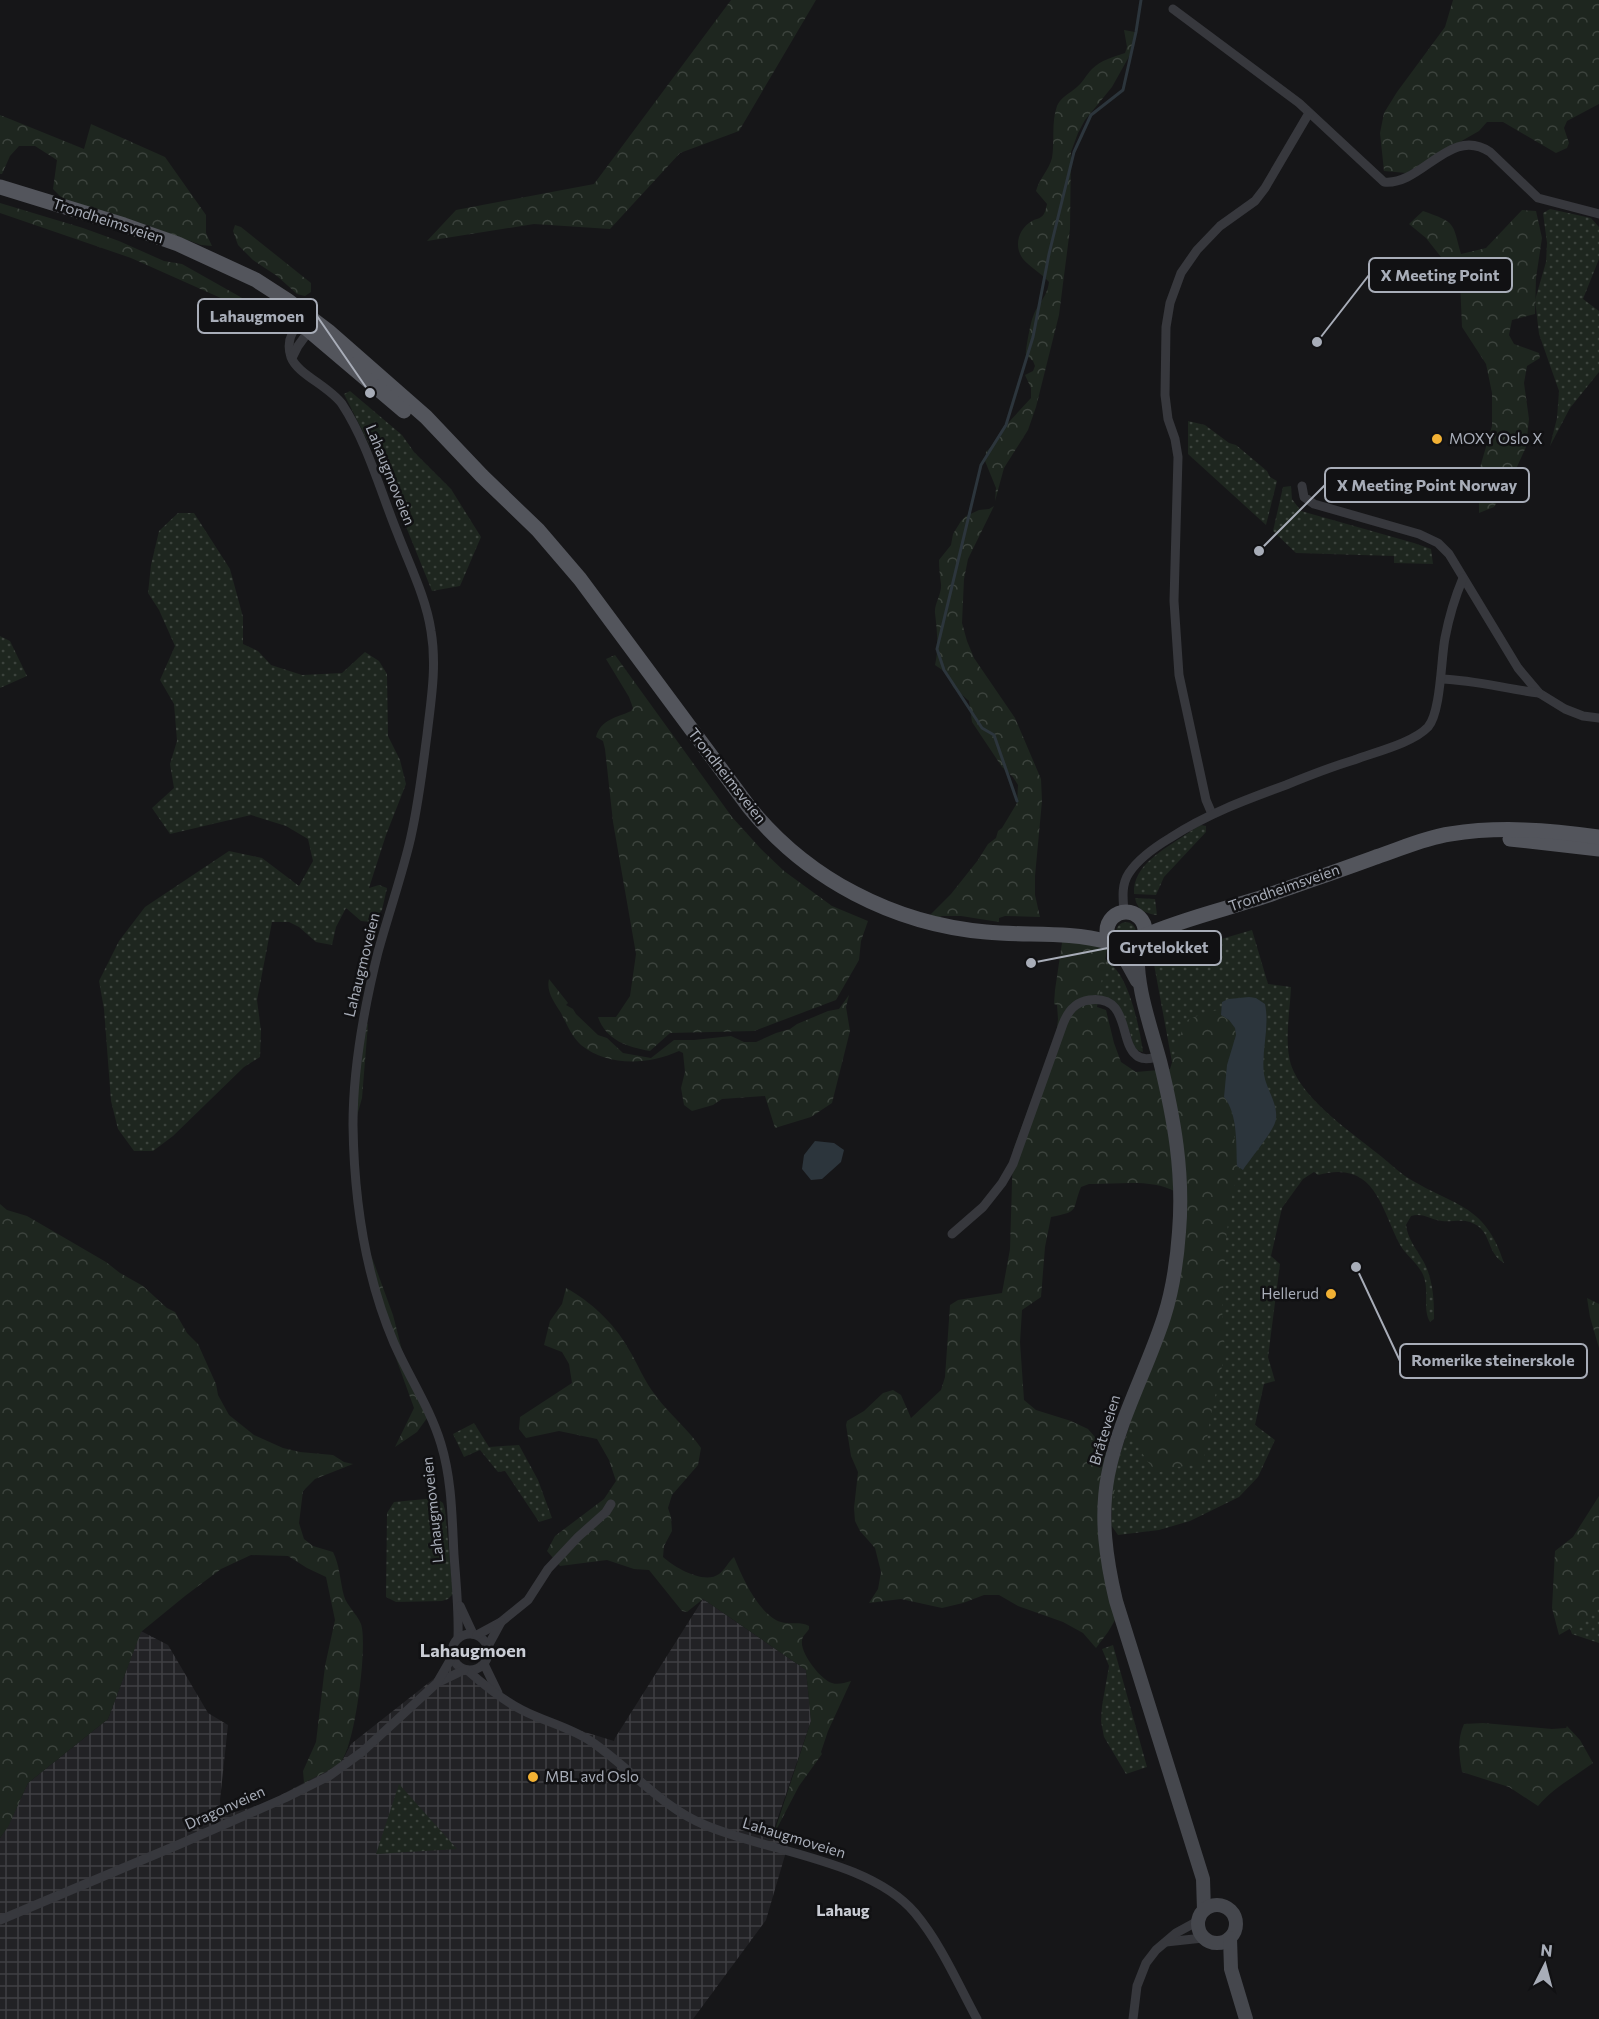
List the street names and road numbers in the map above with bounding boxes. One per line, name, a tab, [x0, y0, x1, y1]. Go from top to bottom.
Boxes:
street label: Trondheimsveien	[50, 194, 166, 247]
street label: Lahaugmoveien	[363, 422, 419, 528]
street label: Trondheimsveien	[685, 724, 771, 827]
street label: Trondheimsveien	[1226, 860, 1342, 914]
street label: Lahaugmoveien	[339, 911, 383, 1019]
street label: Bråteveien	[1085, 1392, 1123, 1467]
street label: Lahaugmoveien	[417, 1456, 447, 1564]
street label: Dragonveien	[182, 1781, 267, 1833]
street label: Lahaugmoveien	[741, 1813, 848, 1861]

